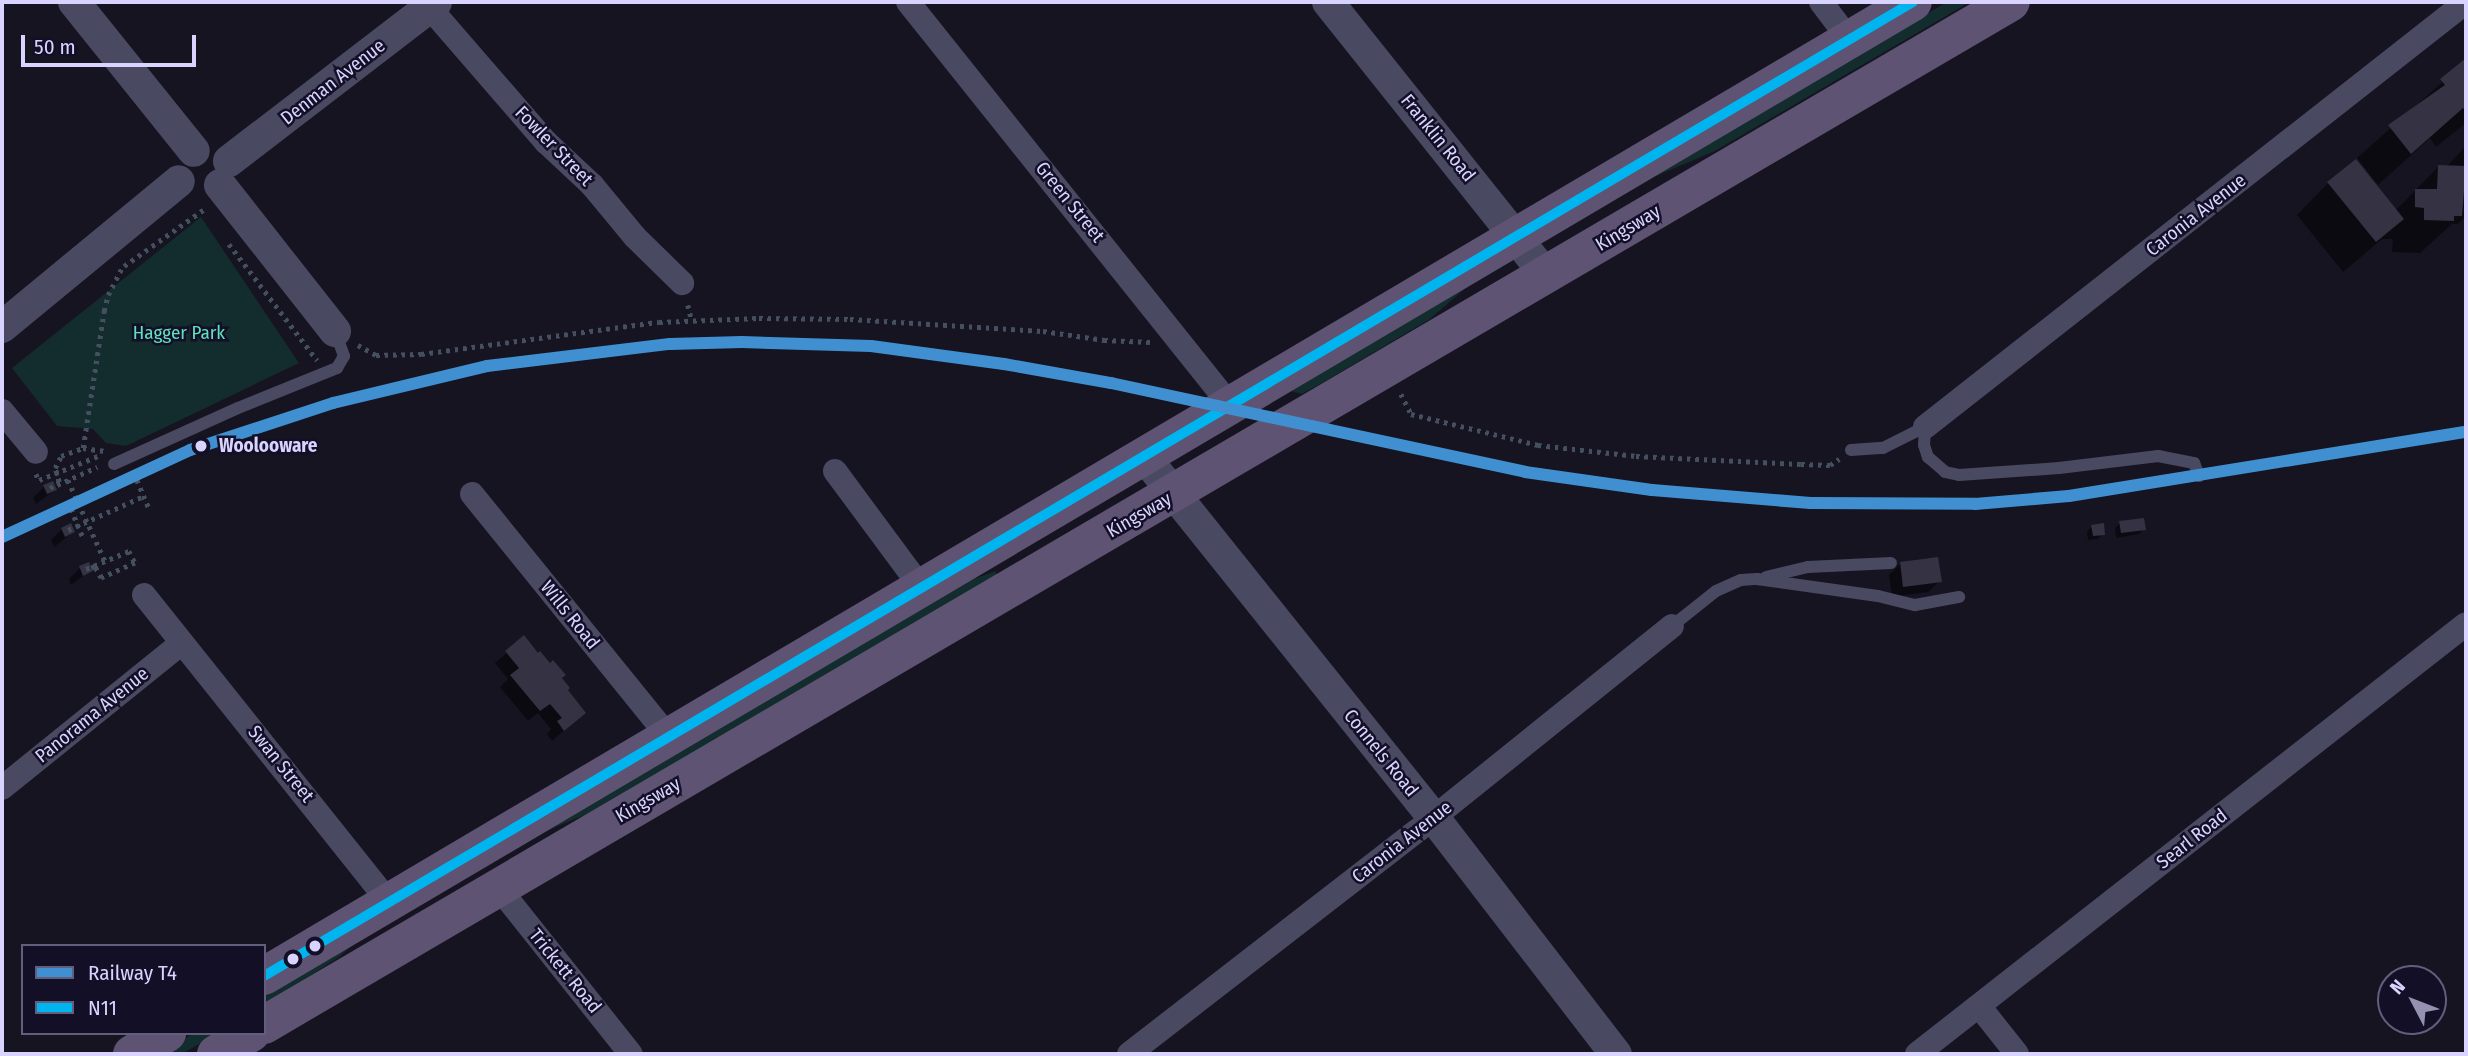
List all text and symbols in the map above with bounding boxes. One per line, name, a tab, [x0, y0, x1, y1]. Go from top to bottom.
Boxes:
scale bar	[24, 21, 200, 65]
text: 50 m	[34, 34, 76, 60]
street label: Denman Avenue	[276, 34, 390, 130]
street label: Franklin Road	[1396, 90, 1480, 186]
street label: Fowler Street	[510, 101, 598, 191]
street label: Green Street	[1031, 157, 1109, 247]
street label: Caronia Avenue	[2141, 169, 2251, 261]
street label: Kingsway	[1592, 200, 1664, 256]
park label: Hagger Park	[133, 322, 225, 344]
marker: Woolooware	[189, 434, 213, 458]
place label: Woolooware	[219, 435, 317, 457]
street label: Kingsway	[1102, 487, 1176, 543]
street label: Wills Road	[536, 576, 604, 654]
street label: Panorama Avenue	[31, 662, 153, 768]
street label: Connels Road	[1339, 705, 1423, 801]
street label: Swan Street	[243, 721, 319, 807]
street label: Kingsway	[611, 772, 685, 828]
street label: Caronia Avenue	[1347, 796, 1457, 888]
street label: Searl Road	[2152, 804, 2232, 874]
street label: Trickett Road	[524, 924, 606, 1018]
unlabelled marker	[308, 939, 322, 953]
legend	[21, 944, 266, 1035]
unlabelled marker	[286, 952, 300, 966]
text: Railway T4	[88, 960, 177, 986]
north arrow	[2377, 965, 2447, 1035]
text: N	[2385, 975, 2410, 999]
text: N11	[88, 995, 117, 1021]

